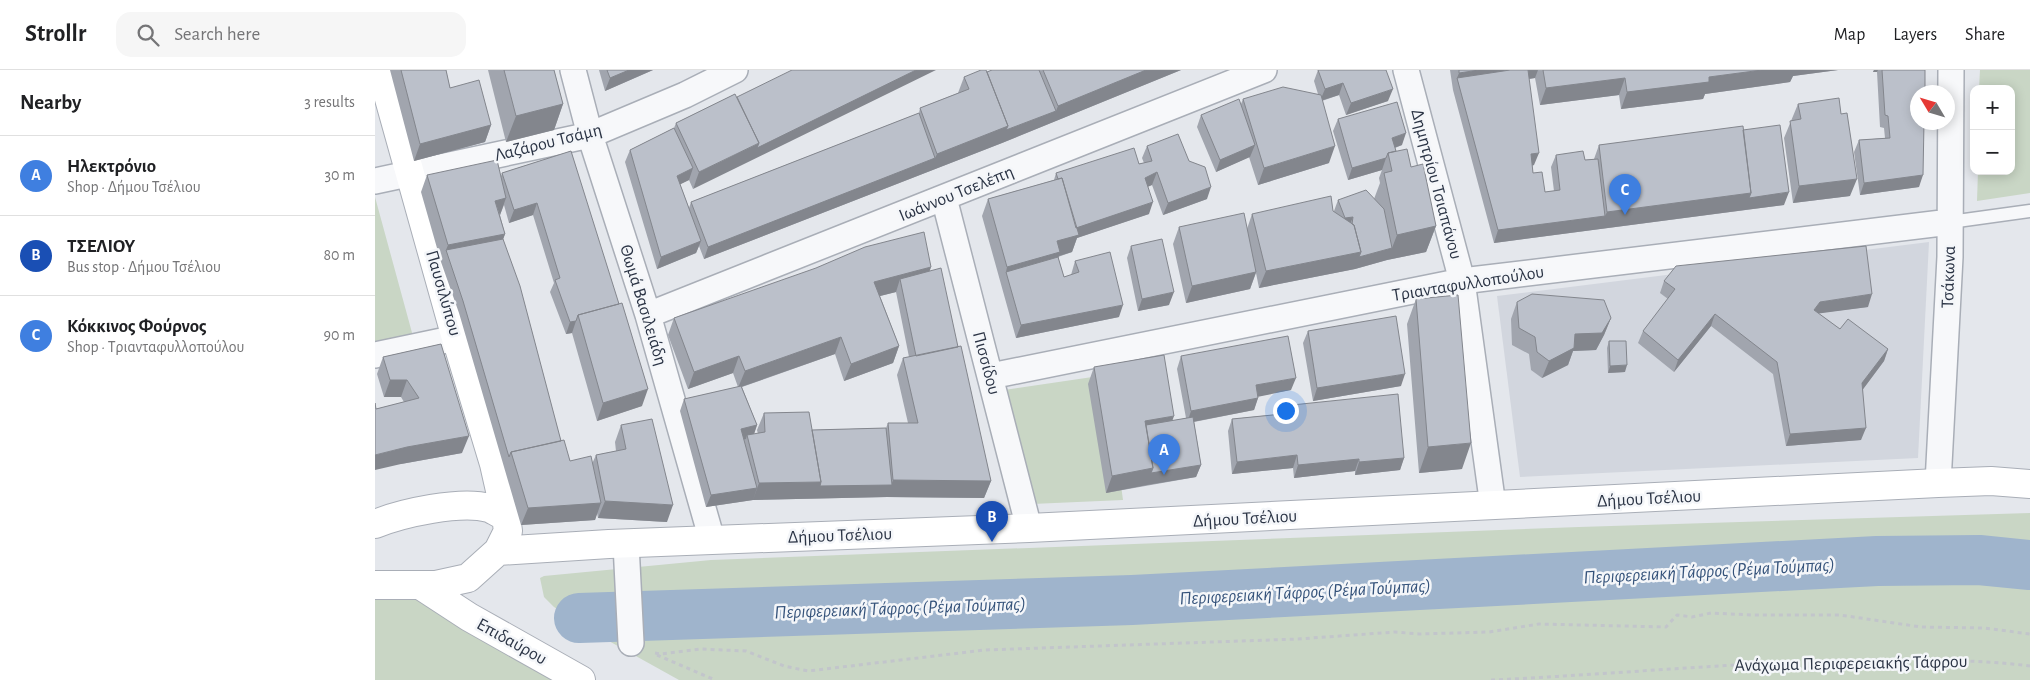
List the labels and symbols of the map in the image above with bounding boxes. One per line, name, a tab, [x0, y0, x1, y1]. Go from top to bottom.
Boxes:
north arrow	[1910, 85, 1955, 130]
street label: Δημητρίου Τσιαπάνου	[1407, 107, 1466, 261]
street label: Λαζάρου Τσάμη	[493, 121, 604, 165]
street label: Ιωάννου Τσελέπη	[896, 163, 1016, 225]
pin: C	[1609, 174, 1641, 215]
street label: Θωμά Βασιλειάδη	[616, 243, 670, 368]
street label: Τσάκωνα	[1939, 245, 1959, 309]
street label: Παυσιλύπου	[422, 248, 464, 338]
street label: Τριανταφυλλοπούλου	[1391, 263, 1545, 305]
street label: Πισσίδου	[969, 329, 1004, 397]
your location	[1273, 398, 1299, 424]
pin: A	[1148, 434, 1180, 475]
street label: Δήμου Τσέλιου	[1596, 487, 1702, 511]
pin: B	[976, 501, 1008, 542]
street label: Δήμου Τσέλιου	[1192, 507, 1298, 531]
street label: Δήμου Τσέλιου	[788, 525, 893, 547]
water label: Περιφερειακή Τάφρος (Ρέμα Τούμπας)	[1583, 555, 1835, 588]
water label: Περιφερειακή Τάφρος (Ρέμα Τούμπας)	[1179, 576, 1431, 609]
water label: Περιφερειακή Τάφρος (Ρέμα Τούμπας)	[774, 595, 1026, 622]
street label: Επιδαύρου	[473, 615, 550, 668]
street label: Ανάχωμα Περιφερειακής Τάφρου	[1734, 653, 1968, 675]

